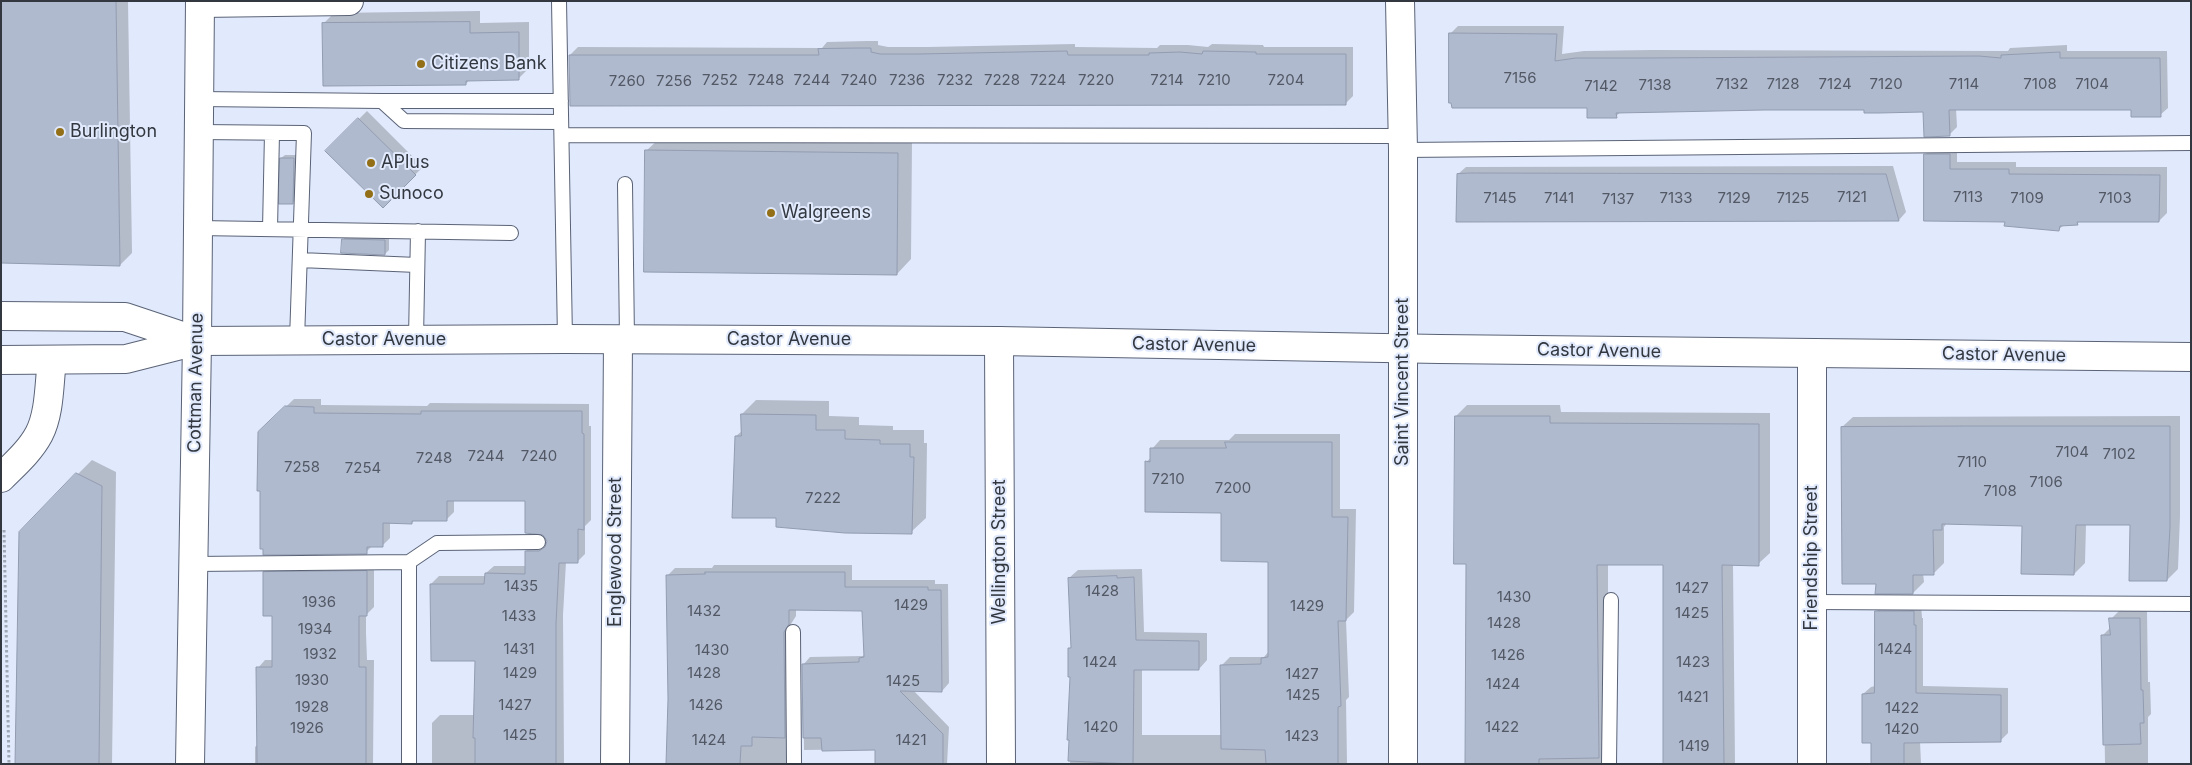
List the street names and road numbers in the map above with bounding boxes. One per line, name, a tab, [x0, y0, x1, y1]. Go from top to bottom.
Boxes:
street label: Saint Vincent Street	[1392, 298, 1414, 466]
street label: Cottman Avenue	[184, 313, 208, 453]
street label: Castor Avenue	[322, 329, 446, 351]
street label: Castor Avenue	[727, 329, 851, 351]
street label: Castor Avenue	[1132, 333, 1256, 357]
street label: Castor Avenue	[1537, 339, 1661, 363]
street label: Castor Avenue	[1942, 343, 2066, 367]
street label: Englewood Street	[605, 477, 627, 627]
street label: Wellington Street	[989, 479, 1011, 625]
street label: Friendship Street	[1801, 485, 1823, 631]

